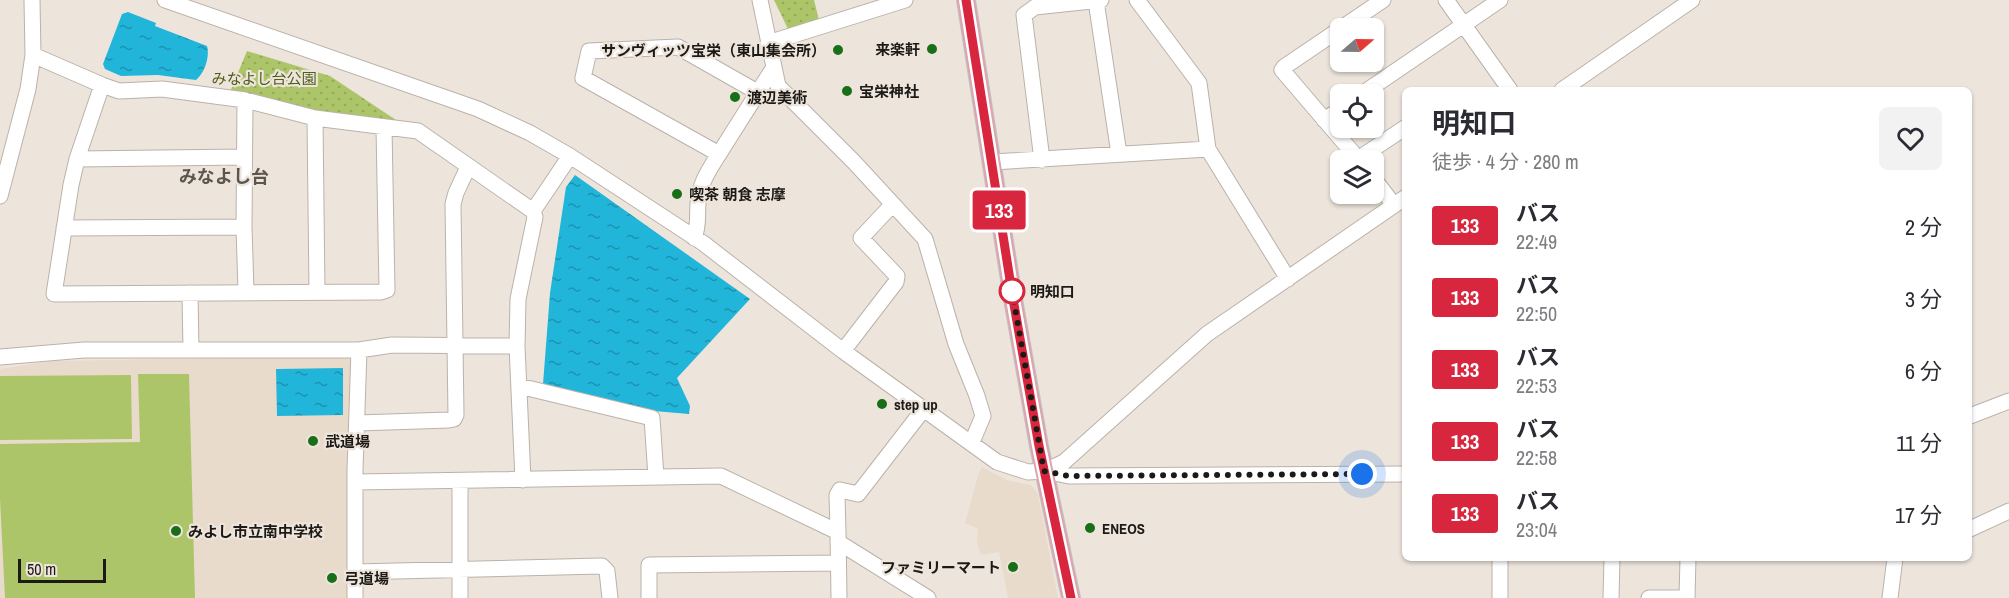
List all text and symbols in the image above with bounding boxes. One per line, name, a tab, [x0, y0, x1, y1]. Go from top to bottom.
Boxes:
north arrow	[1330, 18, 1384, 72]
map controls	[1330, 18, 1384, 204]
place label: 来楽軒	[875, 39, 920, 60]
place label: サンヴィッツ宝栄（東山集会所）	[601, 40, 826, 61]
marker: 来楽軒	[925, 42, 939, 56]
marker: サンヴィッツ宝栄（東山集会所）	[831, 43, 845, 57]
park label: みなよし台公園	[211, 68, 317, 89]
place label: 宝栄神社	[859, 81, 919, 102]
marker: 宝栄神社	[840, 84, 854, 98]
button: locate	[1330, 84, 1384, 138]
place label: 渡辺美術	[747, 87, 807, 108]
marker: 渡辺美術	[728, 90, 742, 104]
text: 明知口	[1432, 104, 1516, 142]
button: heart	[1879, 107, 1942, 170]
text: 徒歩 · 4 分 · 280 m	[1432, 148, 1579, 175]
button: layers	[1330, 150, 1384, 204]
district label: みなよし台	[179, 164, 269, 189]
place label: 喫茶 朝食 志摩	[689, 184, 786, 205]
marker: 喫茶 朝食 志摩	[670, 187, 684, 201]
line badge: 133	[964, 190, 1034, 230]
text: 133	[985, 196, 1013, 225]
text: バス	[1516, 198, 1560, 228]
text: 133	[1451, 211, 1479, 240]
text: 2 分	[1905, 212, 1942, 242]
text: 22:49	[1516, 228, 1557, 255]
text: バス	[1516, 270, 1560, 300]
marker: 明知口	[999, 278, 1025, 304]
place label: 明知口	[1030, 281, 1075, 302]
text: 133	[1451, 283, 1479, 312]
text: 3 分	[1905, 284, 1942, 314]
text: 22:50	[1516, 300, 1557, 327]
text: バス	[1516, 342, 1560, 372]
text: 133	[1451, 355, 1479, 384]
text: 6 分	[1905, 356, 1942, 386]
text: 22:53	[1516, 372, 1557, 399]
place label: step up	[894, 394, 938, 415]
marker: step up	[875, 397, 889, 411]
text: バス	[1516, 414, 1560, 444]
text: 133	[1451, 427, 1479, 456]
text: 11 分	[1896, 428, 1942, 458]
place label: 武道場	[325, 431, 370, 452]
marker: 武道場	[306, 434, 320, 448]
text: 22:58	[1516, 444, 1557, 471]
your location	[1347, 459, 1377, 489]
text: バス	[1516, 486, 1560, 516]
text: 133	[1451, 499, 1479, 528]
text: 17 分	[1895, 500, 1942, 530]
text: 23:04	[1516, 516, 1557, 543]
place label: ENEOS	[1102, 518, 1145, 539]
place label: みよし市立南中学校	[188, 521, 323, 542]
marker: ENEOS	[1083, 521, 1097, 535]
marker: みよし市立南中学校	[169, 524, 183, 538]
scale bar	[18, 556, 106, 584]
place label: ファミリーマート	[881, 557, 1001, 578]
text: 50 m	[27, 558, 56, 580]
marker: ファミリーマート	[1006, 560, 1020, 574]
place label: 弓道場	[344, 568, 389, 589]
marker: 弓道場	[325, 571, 339, 585]

